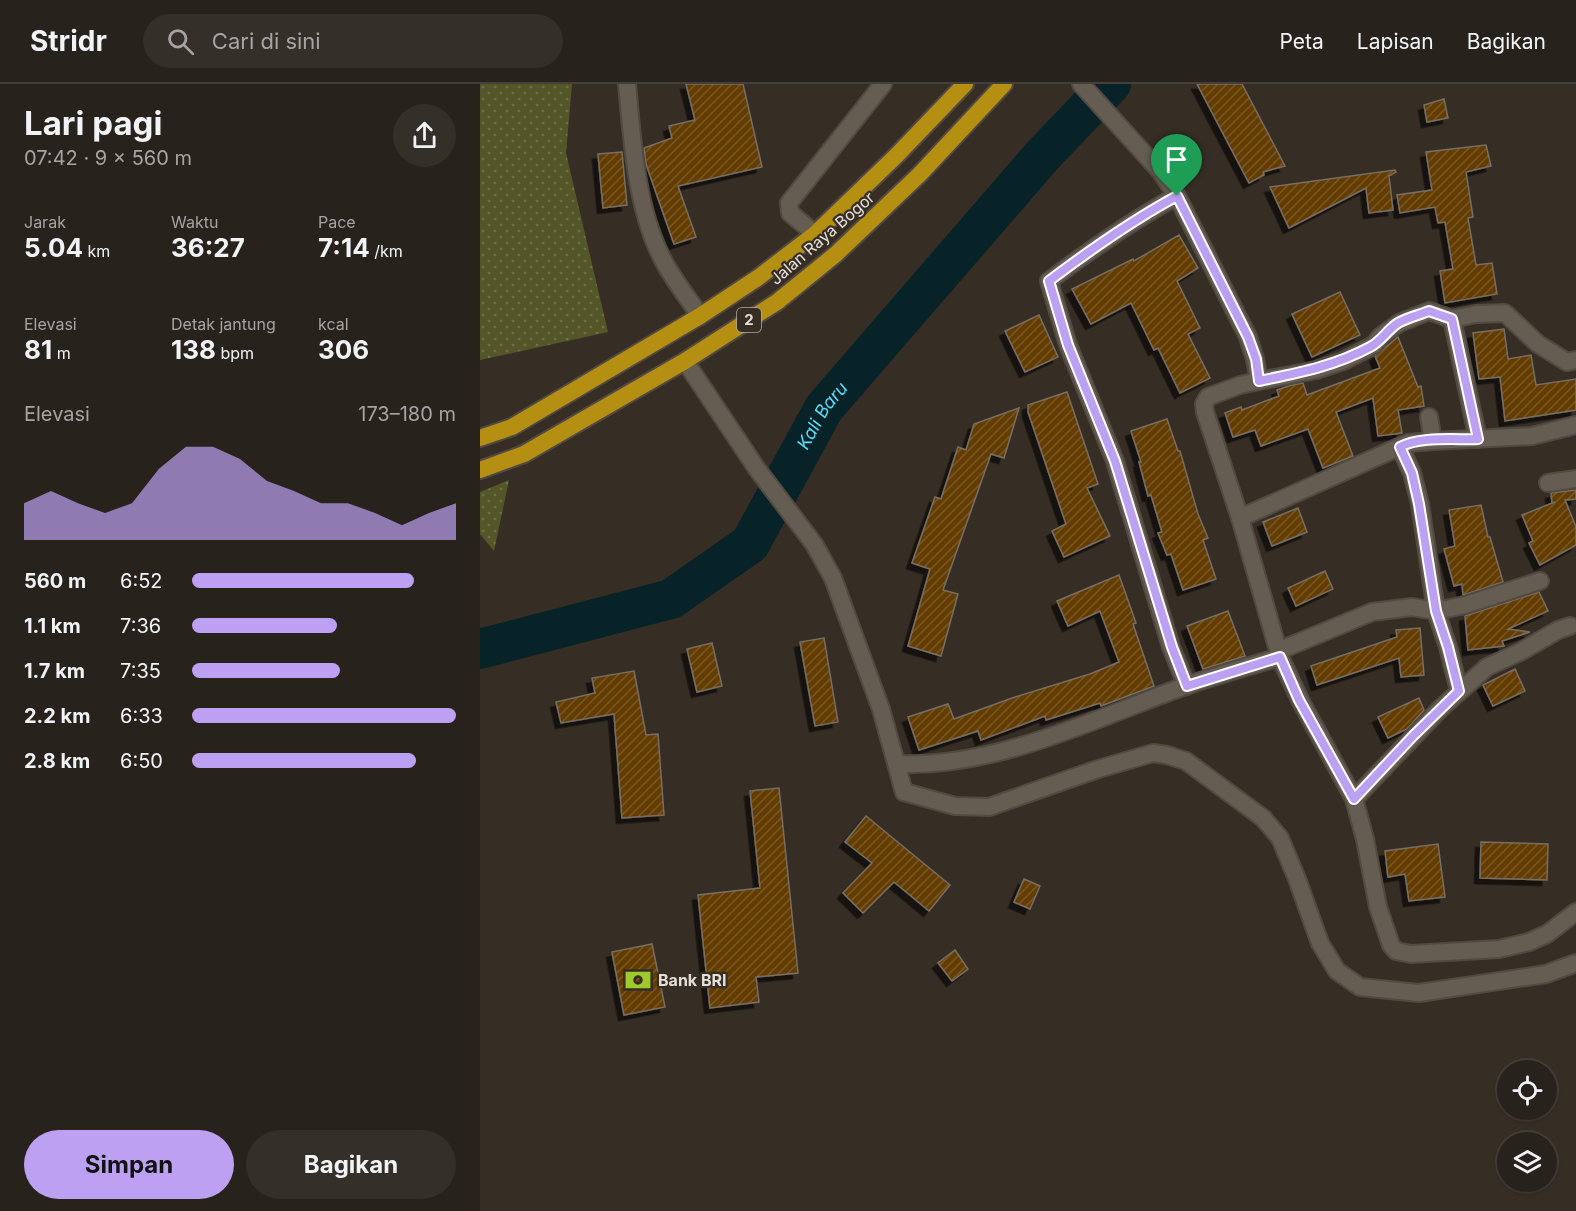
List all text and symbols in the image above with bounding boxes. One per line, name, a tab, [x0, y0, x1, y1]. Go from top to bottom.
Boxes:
search box	[143, 14, 563, 68]
text: Stridr	[30, 24, 107, 58]
icon: search	[164, 25, 197, 58]
text: Cari di sini	[212, 28, 321, 54]
text: Peta	[1280, 29, 1324, 54]
text: Lapisan	[1357, 29, 1434, 54]
text: Bagikan	[1467, 29, 1546, 54]
text: Lari pagi	[24, 103, 162, 143]
button: share	[393, 104, 456, 167]
pin	[1151, 134, 1202, 196]
icon: arrive	[1160, 143, 1193, 176]
text: 07:42 · 9 × 560 m	[24, 146, 192, 170]
street label: Jalan Raya Bogor	[766, 187, 878, 289]
text: Jarak	[24, 212, 66, 232]
text: Waktu	[171, 212, 218, 232]
text: Pace	[318, 212, 356, 232]
text: 5.04	[24, 232, 83, 263]
text: 36:27	[171, 232, 245, 263]
text: 7:14	[318, 232, 370, 263]
text: km	[83, 241, 110, 261]
text: /km	[370, 241, 403, 261]
road number: 2	[737, 308, 761, 332]
text: Elevasi	[24, 314, 77, 334]
text: Detak jantung	[171, 314, 276, 334]
text: kcal	[318, 314, 349, 334]
text: 81	[24, 334, 52, 365]
text: 138	[171, 334, 216, 365]
text: 306	[318, 334, 369, 365]
text: m	[52, 343, 71, 363]
text: bpm	[216, 343, 254, 363]
water label: Kali Baru	[792, 377, 852, 453]
text: Elevasi	[24, 402, 90, 426]
text: 173–180 m	[358, 402, 456, 426]
text: 560 m	[24, 569, 86, 593]
text: 6:52	[120, 569, 163, 593]
text: 1.1 km	[24, 614, 81, 638]
text: 7:36	[120, 614, 161, 638]
text: 1.7 km	[24, 659, 85, 683]
text: 7:35	[120, 659, 161, 683]
text: 2.2 km	[24, 704, 90, 728]
text: 6:33	[120, 704, 163, 728]
text: 2.8 km	[24, 749, 90, 773]
text: 6:50	[120, 749, 163, 773]
bank icon: Bank BRI	[623, 965, 653, 995]
place label: Bank BRI	[658, 970, 727, 990]
map controls	[1497, 1060, 1557, 1192]
button: locate	[1497, 1060, 1557, 1120]
button: Simpan	[24, 1130, 234, 1199]
button: Bagikan	[246, 1130, 456, 1199]
button: layers	[1497, 1132, 1557, 1192]

